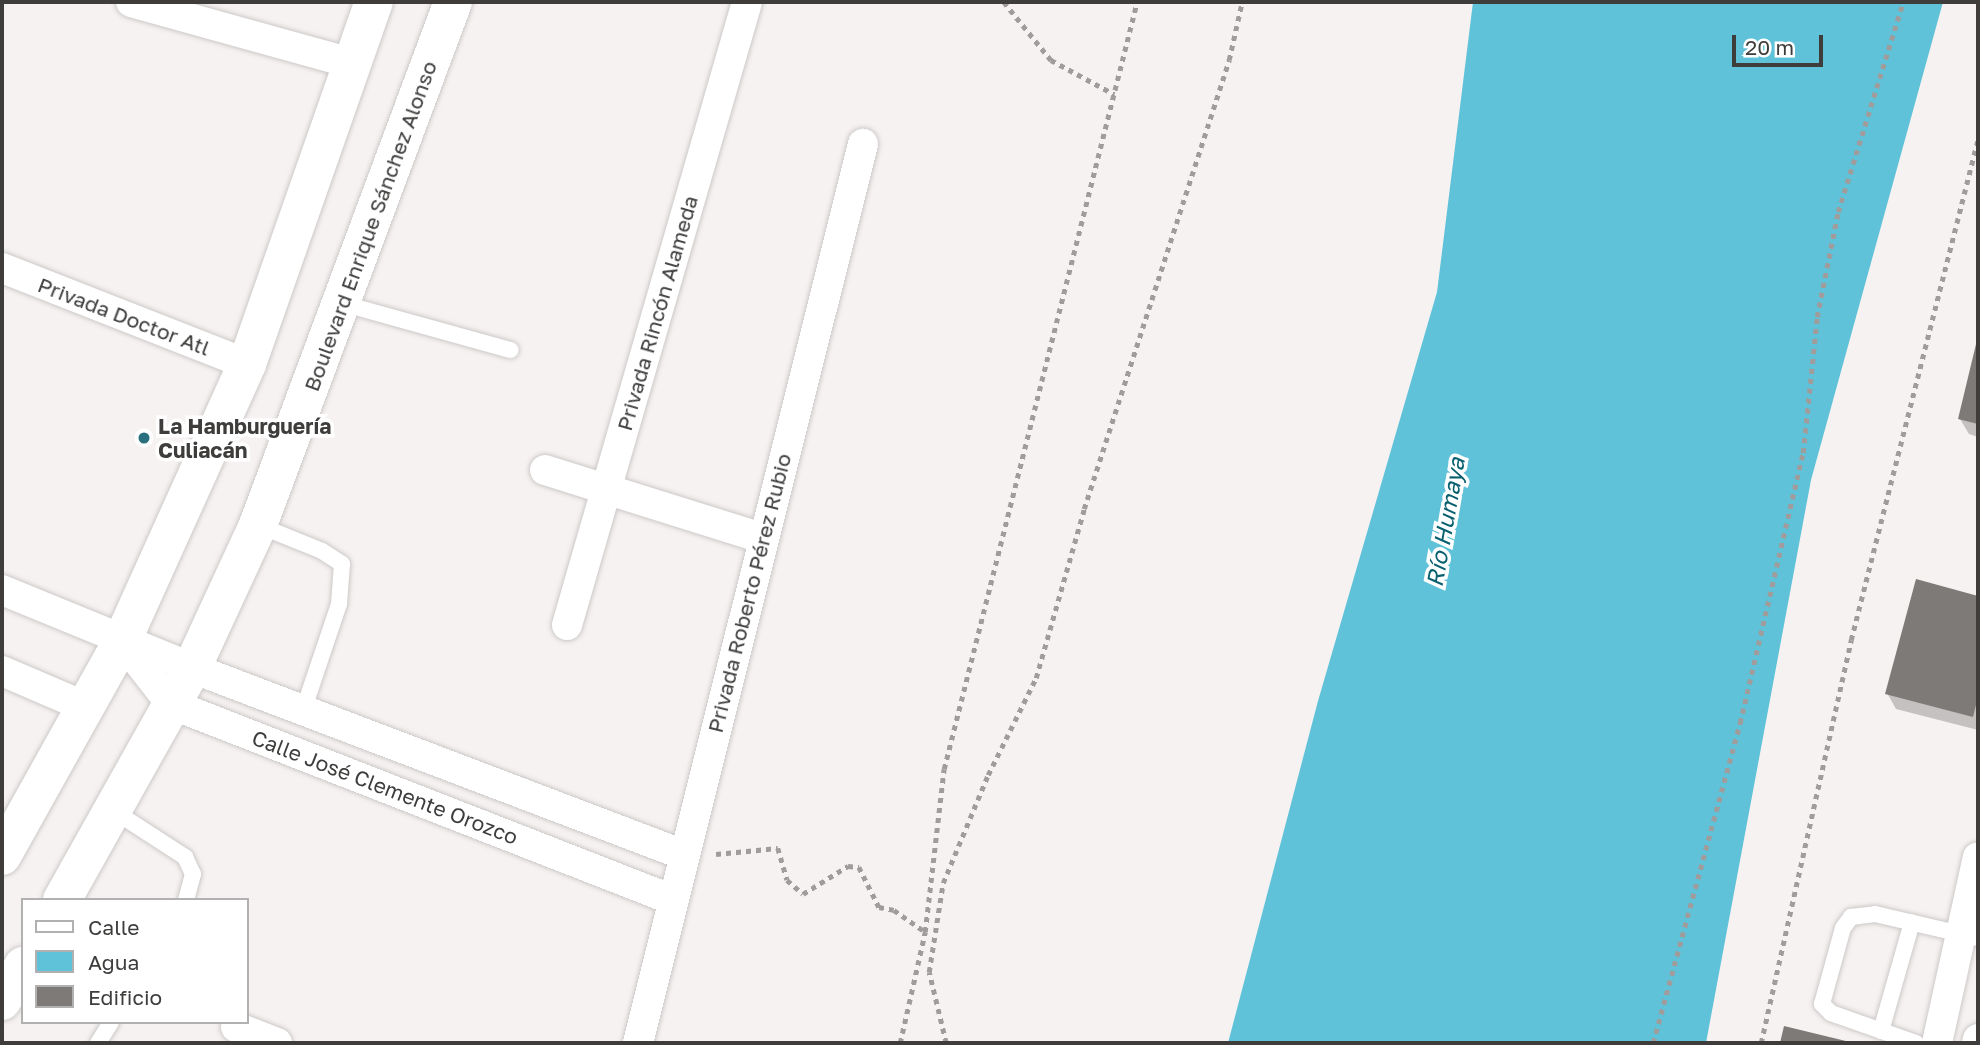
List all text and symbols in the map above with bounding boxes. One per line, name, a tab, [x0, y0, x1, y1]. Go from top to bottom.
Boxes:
scale bar	[1735, 21, 1826, 65]
text: 20 m	[1745, 34, 1794, 60]
street label: Boulevard Enrique Sánchez Alonso	[298, 57, 442, 395]
street label: Privada Rincón Alameda	[611, 193, 703, 433]
street label: Privada Doctor Atl	[34, 272, 214, 360]
place label: La Hamburguería Culiacán	[158, 413, 331, 463]
marker: La Hamburguería Culiacán	[136, 430, 152, 446]
street label: Privada Roberto Pérez Rubio	[702, 451, 796, 735]
water label: Río Humaya	[1420, 455, 1470, 589]
street label: Calle José Clemente Orozco	[248, 725, 522, 849]
legend	[21, 898, 248, 1024]
text: Calle	[88, 914, 140, 940]
text: Agua	[88, 949, 139, 975]
text: Edificio	[88, 984, 162, 1010]

